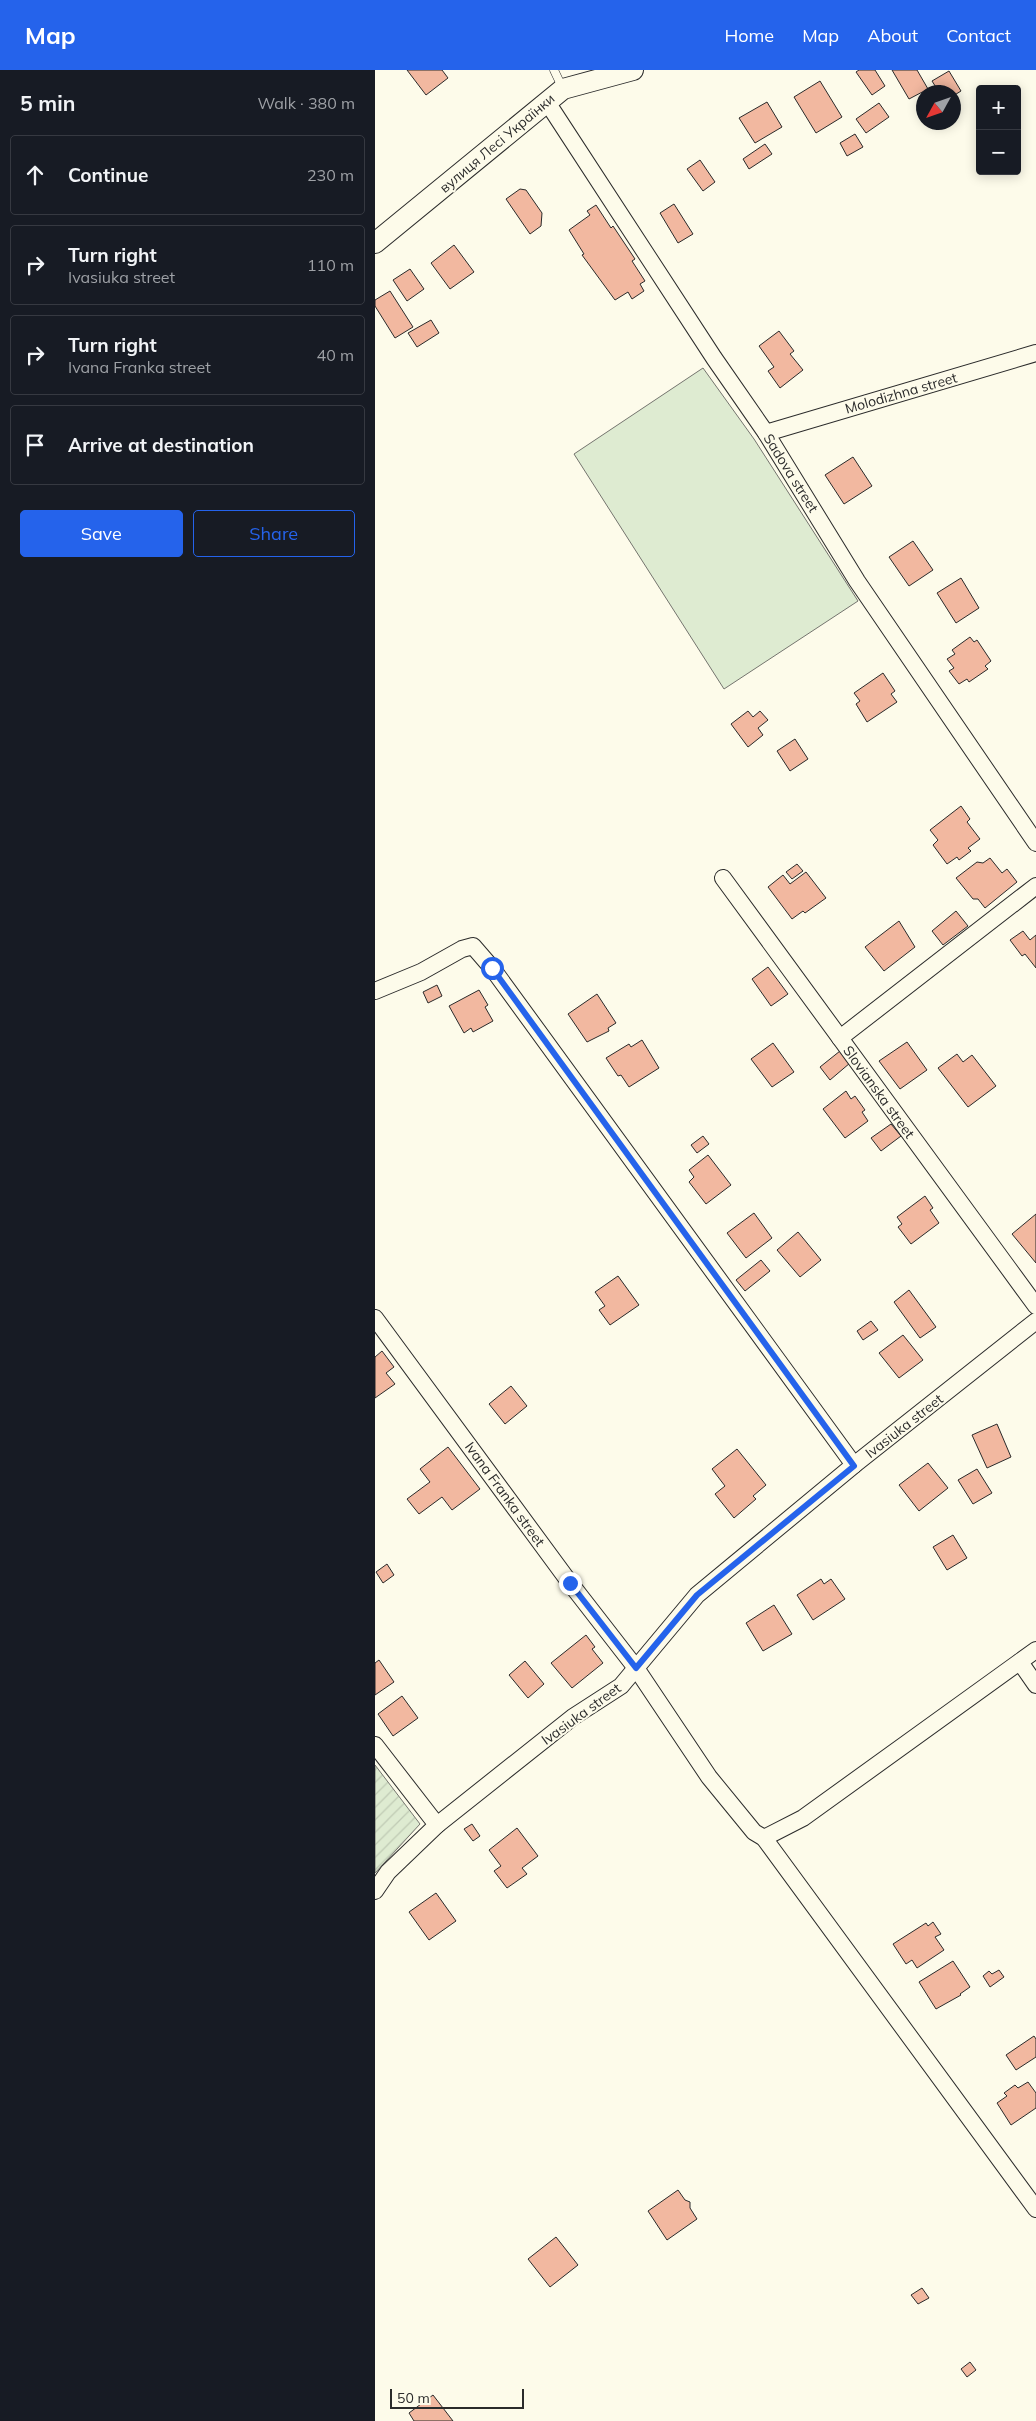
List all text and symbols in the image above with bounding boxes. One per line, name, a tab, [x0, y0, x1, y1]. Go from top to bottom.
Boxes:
text: Map	[25, 20, 76, 50]
text: Home	[724, 24, 774, 47]
text: Map	[802, 24, 839, 47]
text: About	[867, 24, 918, 47]
text: Contact	[946, 24, 1011, 47]
north arrow	[916, 85, 961, 130]
map controls	[976, 85, 1021, 175]
button: +	[976, 85, 1021, 130]
text: 5 min	[20, 90, 75, 116]
street label: вулиця Лесі Українки	[436, 90, 558, 196]
text: Walk · 380 m	[257, 93, 355, 113]
button: −	[976, 130, 1021, 175]
icon: ahead	[21, 161, 49, 189]
text: Continue	[68, 163, 148, 187]
text: 230 m	[307, 165, 354, 185]
text: Turn right	[68, 243, 157, 267]
icon: right	[21, 251, 49, 279]
text: 110 m	[307, 255, 354, 275]
text: Ivasiuka street	[68, 267, 175, 287]
text: Turn right	[68, 333, 157, 357]
icon: right	[21, 341, 49, 369]
text: 40 m	[317, 345, 354, 365]
text: Ivana Franka street	[68, 357, 211, 377]
street label: Molodizhna street	[843, 368, 959, 418]
street label: Sadova street	[760, 430, 822, 516]
icon: arrive	[21, 431, 49, 459]
text: Arrive at destination	[68, 433, 254, 457]
button: Save	[20, 510, 183, 557]
button: Share	[193, 510, 355, 557]
route start	[481, 957, 504, 980]
street label: Slovianska street	[839, 1042, 919, 1142]
street label: Ivasiuka street	[862, 1390, 947, 1462]
street label: Ivana Franka street	[461, 1438, 549, 1550]
route end	[559, 1572, 582, 1595]
street label: Ivasiuka street	[538, 1679, 624, 1749]
scale bar	[390, 2386, 524, 2409]
text: 50 m	[397, 2389, 430, 2407]

